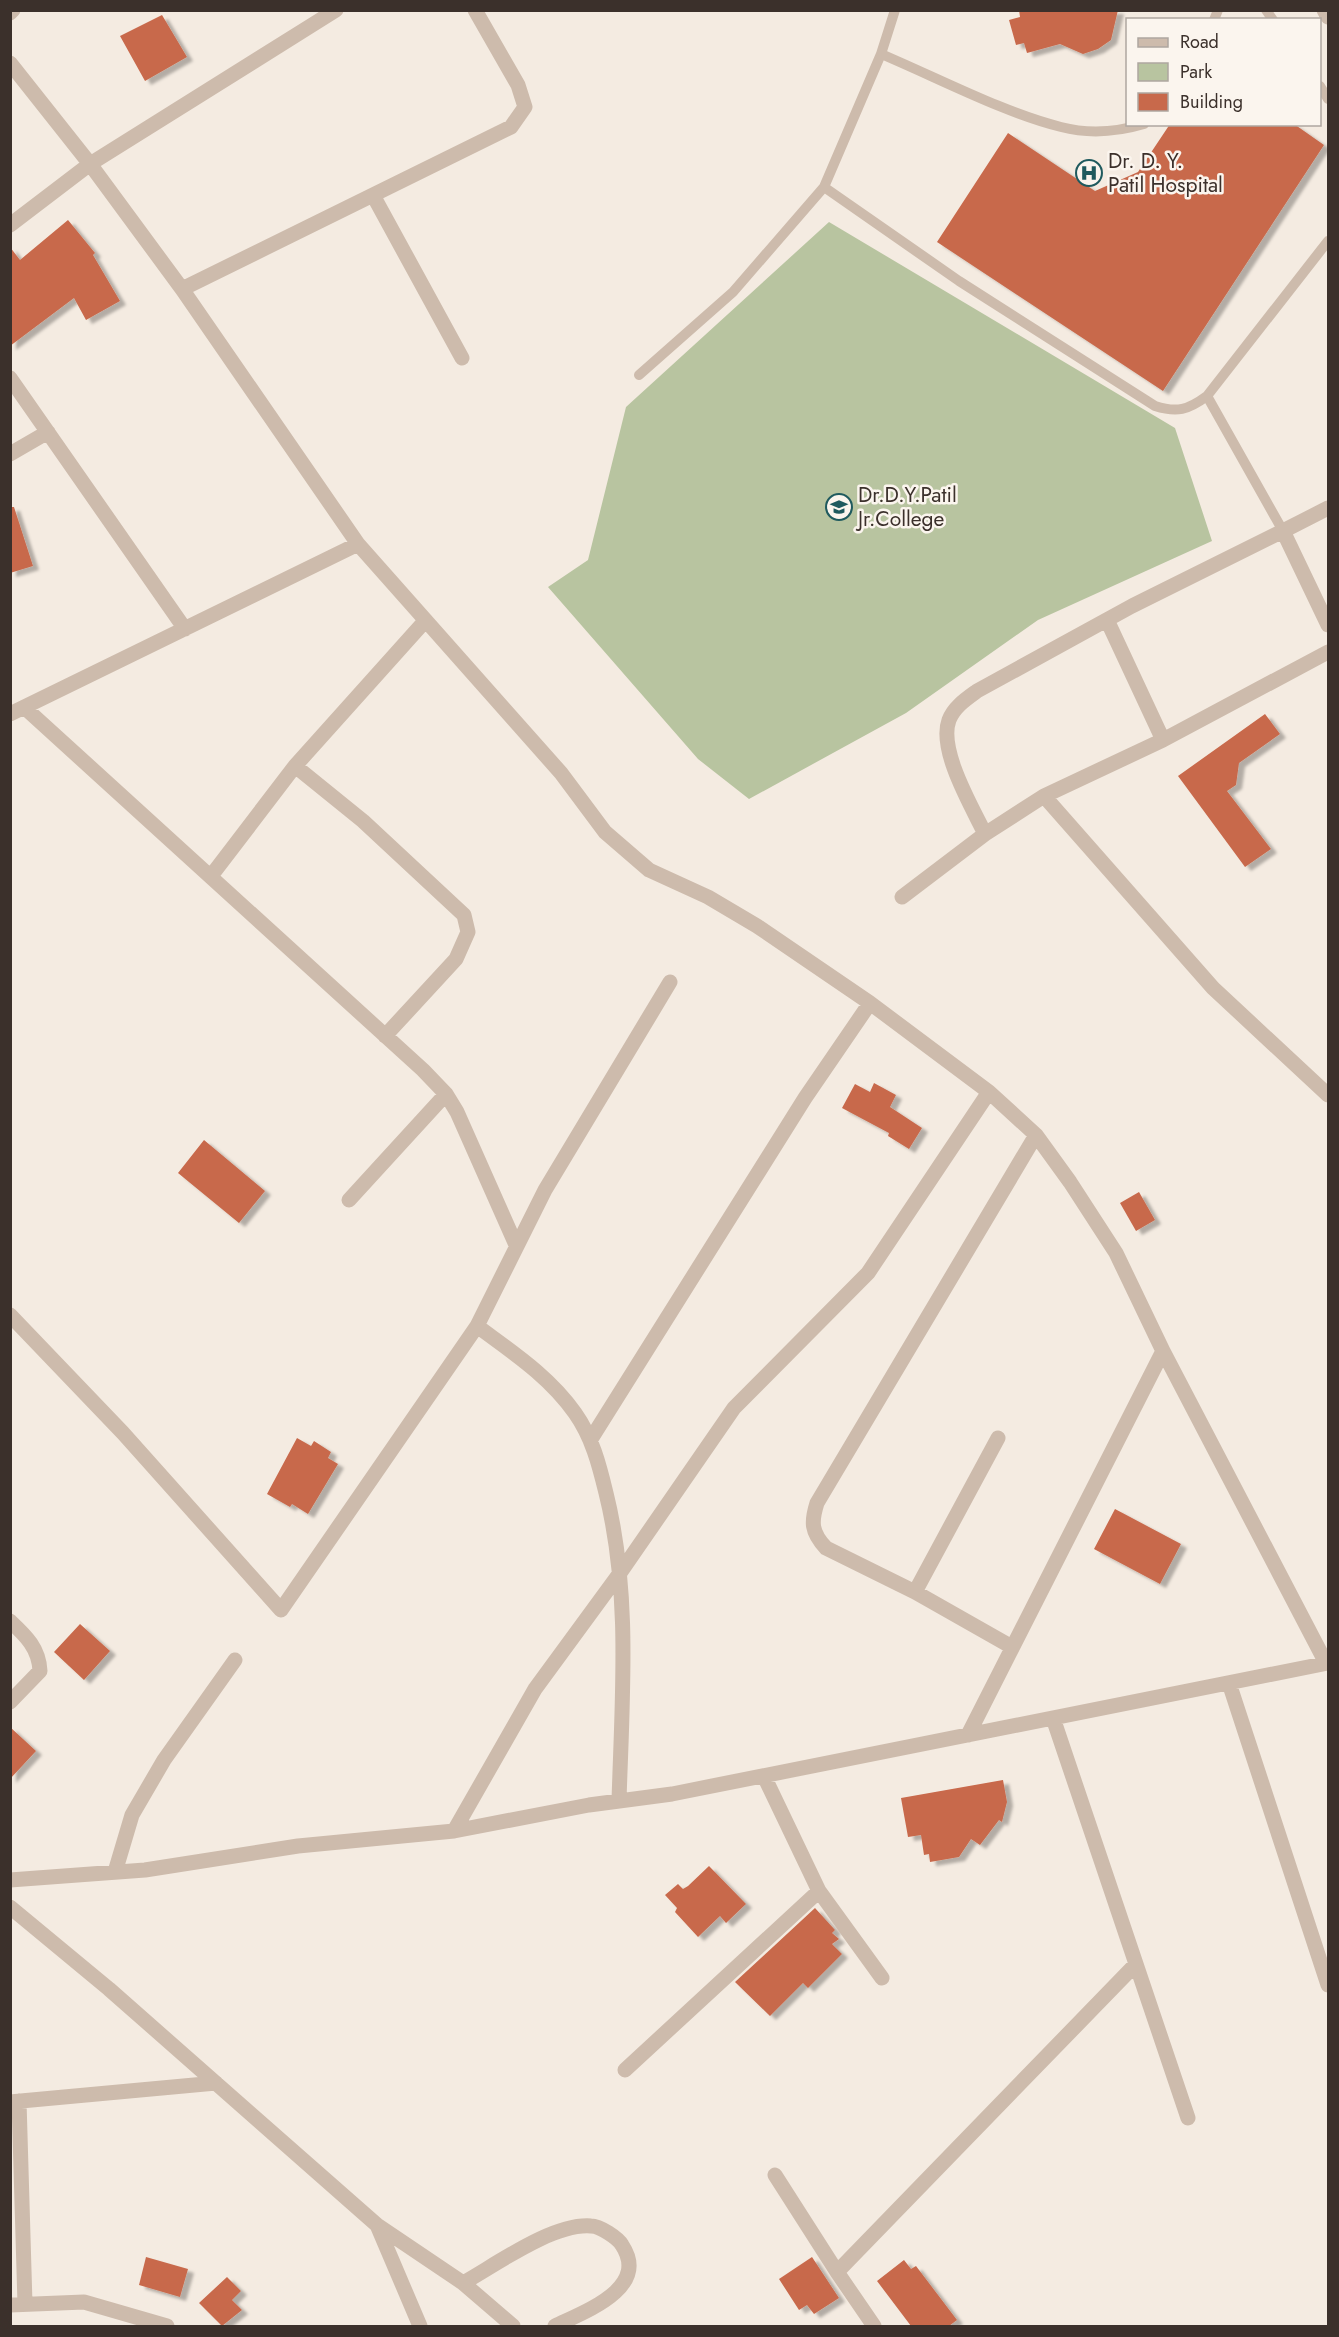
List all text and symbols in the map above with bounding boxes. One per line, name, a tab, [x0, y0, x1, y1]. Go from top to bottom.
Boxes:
legend	[1126, 18, 1321, 126]
text: Road	[1180, 29, 1219, 55]
text: Park	[1180, 59, 1212, 85]
text: Building	[1180, 89, 1243, 115]
place label: Dr. D. Y. Patil Hospital	[1108, 146, 1223, 200]
hospital icon: Dr. D. Y. Patil Hospital	[1074, 158, 1104, 188]
place label: Dr.D.Y.Patil Jr.College	[855, 480, 957, 534]
school or university icon: Dr.D.Y.Patil Jr.College	[824, 492, 854, 522]

